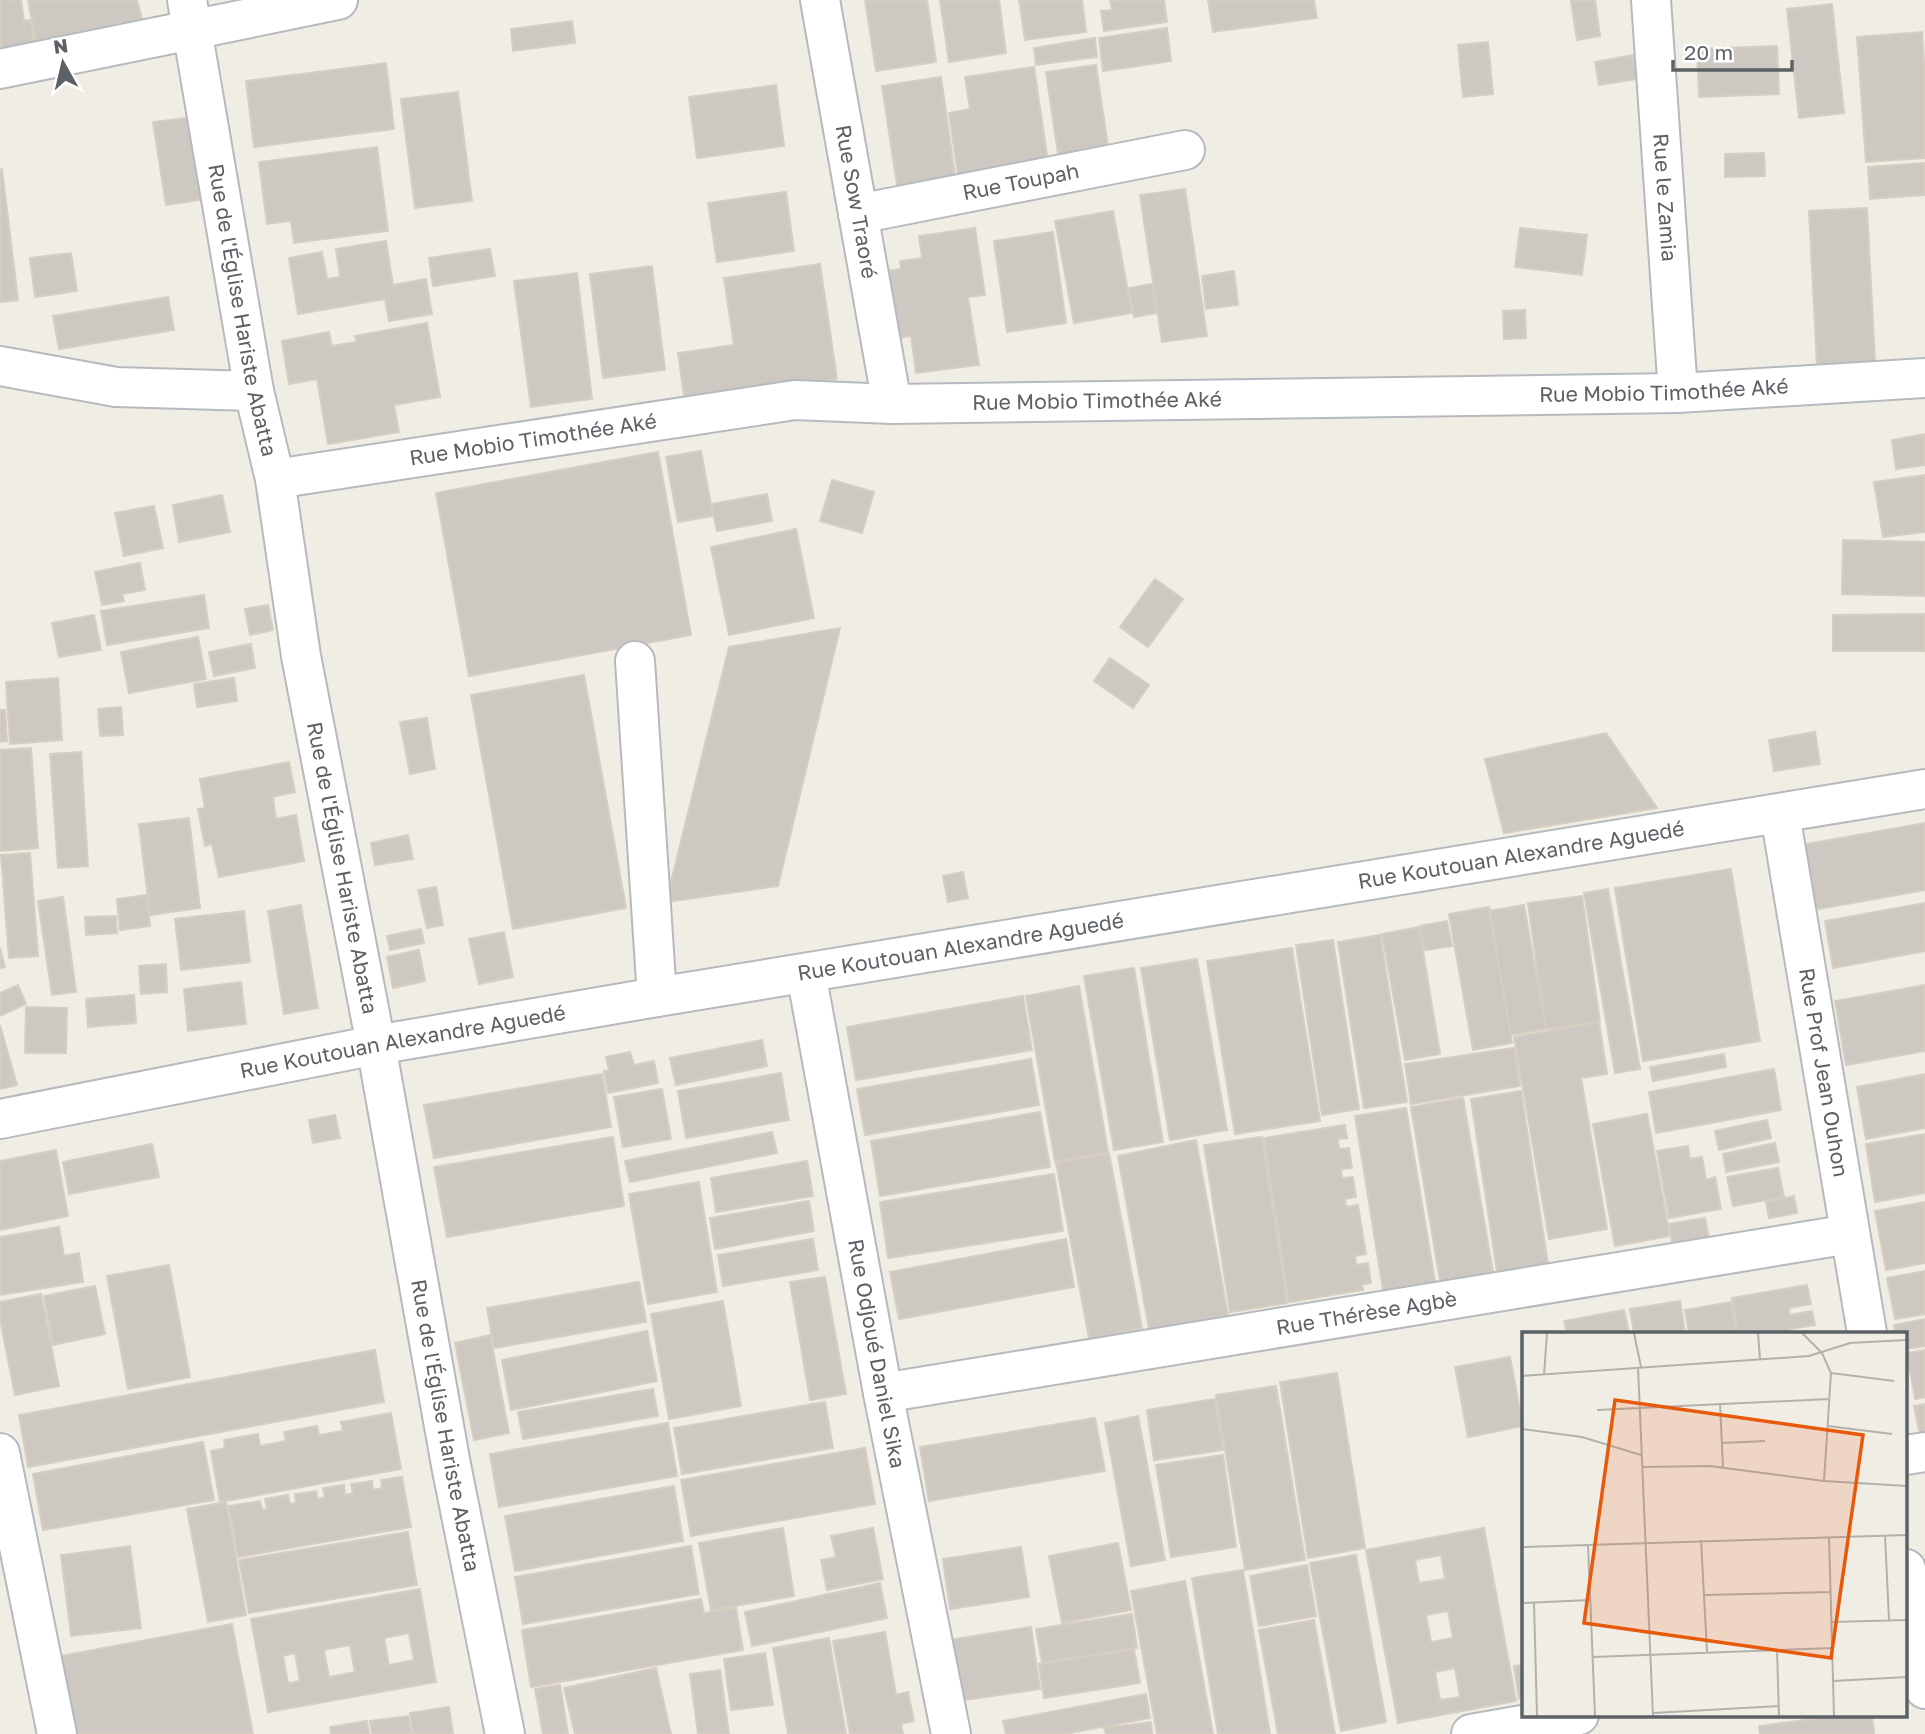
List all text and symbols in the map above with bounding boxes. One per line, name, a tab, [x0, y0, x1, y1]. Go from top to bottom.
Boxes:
north arrow	[28, 28, 98, 98]
scale bar	[1673, 28, 1792, 72]
text: N	[52, 33, 69, 58]
text: 20 m	[1684, 39, 1733, 65]
street label: Rue Sow Traoré	[830, 123, 883, 281]
street label: Rue le Zamia	[1648, 132, 1683, 262]
street label: Rue Toupah	[960, 157, 1081, 205]
street label: Rue de l'Église Hariste Abatta	[203, 162, 283, 459]
street label: Rue Mobio Timothée Aké	[1539, 372, 1789, 407]
street label: Rue Mobio Timothée Aké	[972, 385, 1222, 415]
street label: Rue Mobio Timothée Aké	[408, 407, 658, 470]
street label: Rue de l'Église Hariste Abatta	[302, 719, 384, 1016]
street label: Rue Koutouan Alexandre Aguedé	[1356, 815, 1686, 894]
street label: Rue Koutouan Alexandre Aguedé	[795, 907, 1126, 986]
street label: Rue Prof Jean Ouhon	[1794, 966, 1855, 1179]
street label: Rue Koutouan Alexandre Aguedé	[237, 999, 567, 1084]
street label: Rue Odjoué Daniel Sika	[843, 1237, 912, 1470]
street label: Rue de l'Église Hariste Abatta	[406, 1277, 486, 1574]
street label: Rue Thérèse Agbè	[1274, 1285, 1459, 1340]
inset map	[1522, 1332, 1908, 1716]

